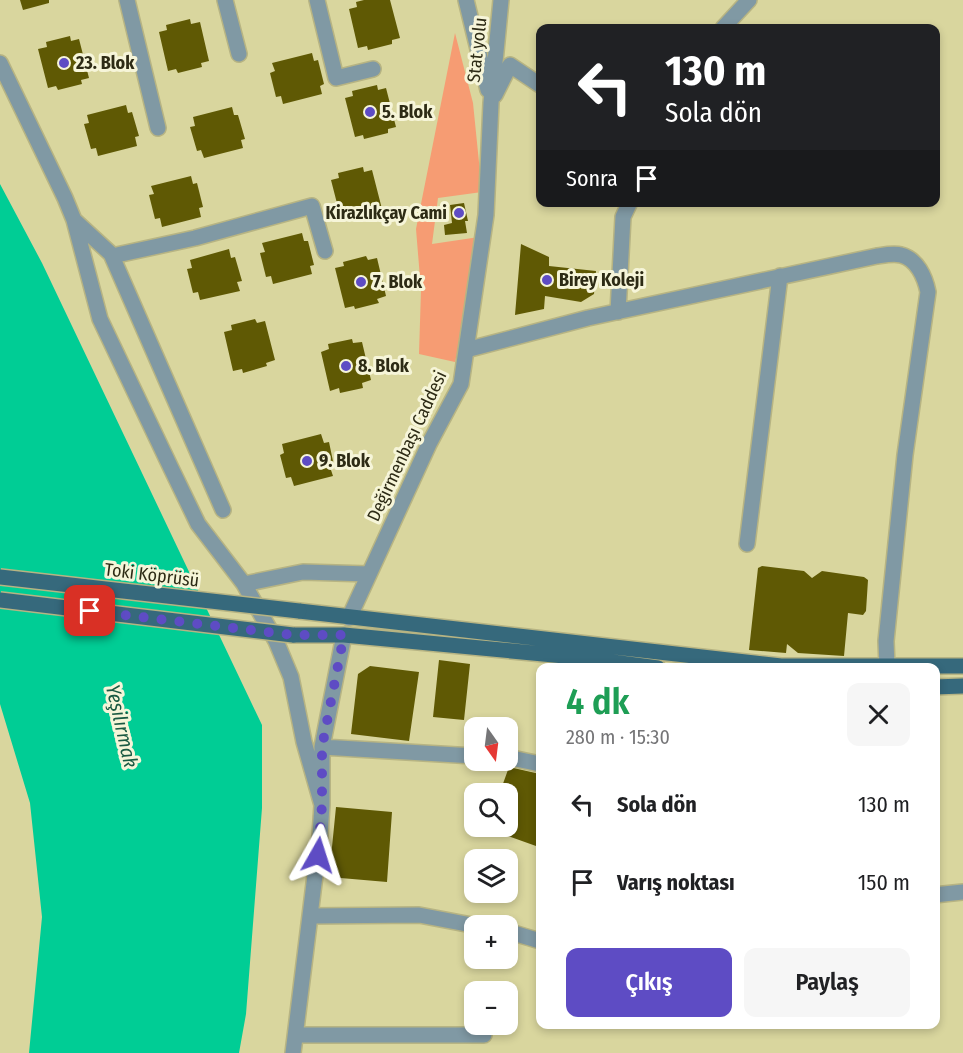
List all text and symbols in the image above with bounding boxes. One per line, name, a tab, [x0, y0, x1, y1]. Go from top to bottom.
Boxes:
street label: Stat yolu	[463, 16, 491, 84]
text: 130 m	[665, 46, 766, 96]
icon: left	[566, 48, 644, 126]
place label: 23. Blok	[75, 52, 135, 74]
marker: 23. Blok	[57, 56, 71, 70]
text: Sola dön	[665, 97, 762, 129]
place label: 5. Blok	[382, 101, 433, 123]
marker: 5. Blok	[363, 105, 377, 119]
icon: arrive	[630, 162, 663, 195]
text: Sonra	[566, 165, 618, 192]
place label: Kirazlıkçay Cami	[326, 202, 447, 224]
marker: Kirazlıkçay Cami	[452, 206, 466, 220]
place label: Birey Koleji	[559, 269, 644, 291]
place label: 7. Blok	[373, 271, 423, 293]
marker: Birey Koleji	[540, 273, 554, 287]
marker: 7. Blok	[354, 275, 368, 289]
place label: 8. Blok	[358, 355, 410, 377]
marker: 8. Blok	[339, 359, 353, 373]
street label: Değirmenbaşı Caddesi	[362, 367, 452, 525]
place label: 9. Blok	[319, 450, 371, 472]
marker: 9. Blok	[300, 454, 314, 468]
street label: Toki Köprüsü	[103, 558, 201, 592]
pin	[64, 585, 115, 636]
icon: arrive	[73, 594, 106, 627]
text: 4 dk	[566, 680, 629, 724]
water label: Yeşilırmak	[101, 682, 143, 770]
button: close	[847, 683, 910, 746]
north arrow	[464, 717, 518, 771]
map controls	[464, 717, 518, 1035]
text: 280 m · 15:30	[566, 725, 670, 749]
button: search	[464, 783, 518, 837]
icon: left	[566, 788, 599, 821]
text: Sola dön	[617, 791, 697, 818]
text: 130 m	[858, 791, 910, 818]
position arrow	[286, 823, 350, 887]
button: layers	[464, 849, 518, 903]
icon: arrive	[566, 866, 599, 899]
text: Varış noktası	[617, 869, 735, 896]
text: 150 m	[858, 869, 910, 896]
button: +	[464, 915, 518, 969]
button: Çıkış	[566, 948, 732, 1017]
button: Paylaş	[744, 948, 910, 1017]
button: −	[464, 981, 518, 1035]

